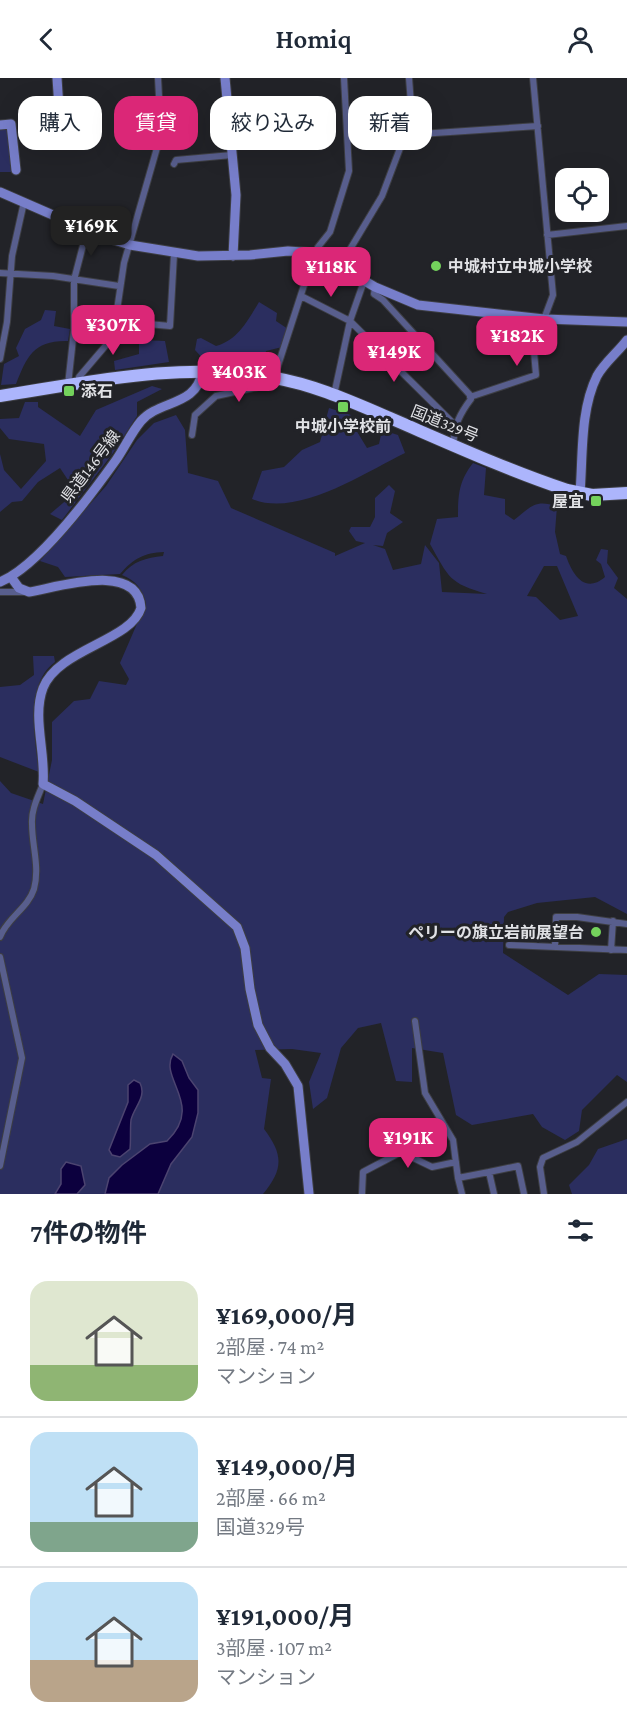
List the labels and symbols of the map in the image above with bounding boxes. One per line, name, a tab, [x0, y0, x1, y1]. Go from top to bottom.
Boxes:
pin: ¥169K	[49, 206, 133, 257]
pin: ¥118K	[289, 247, 373, 298]
place label: 中城村立中城小学校	[448, 257, 592, 275]
marker: 中城村立中城小学校	[429, 259, 443, 273]
pin: ¥307K	[71, 305, 155, 356]
pin: ¥182K	[475, 316, 559, 367]
pin: ¥149K	[352, 332, 436, 383]
pin: ¥403K	[197, 352, 281, 403]
place label: 添石	[81, 383, 113, 400]
marker: 添石	[62, 384, 76, 398]
marker: 中城小学校前	[336, 400, 350, 414]
street label: 国道329号	[409, 402, 481, 445]
place label: 中城小学校前	[295, 417, 391, 435]
street label: 県道146号線	[58, 427, 123, 506]
place label: 屋宜	[552, 493, 584, 510]
marker: 屋宜	[589, 494, 603, 508]
place label: ペリーの旗立岩前展望台	[408, 924, 584, 941]
marker: ペリーの旗立岩前展望台	[589, 925, 603, 939]
pin: ¥191K	[366, 1118, 450, 1169]

